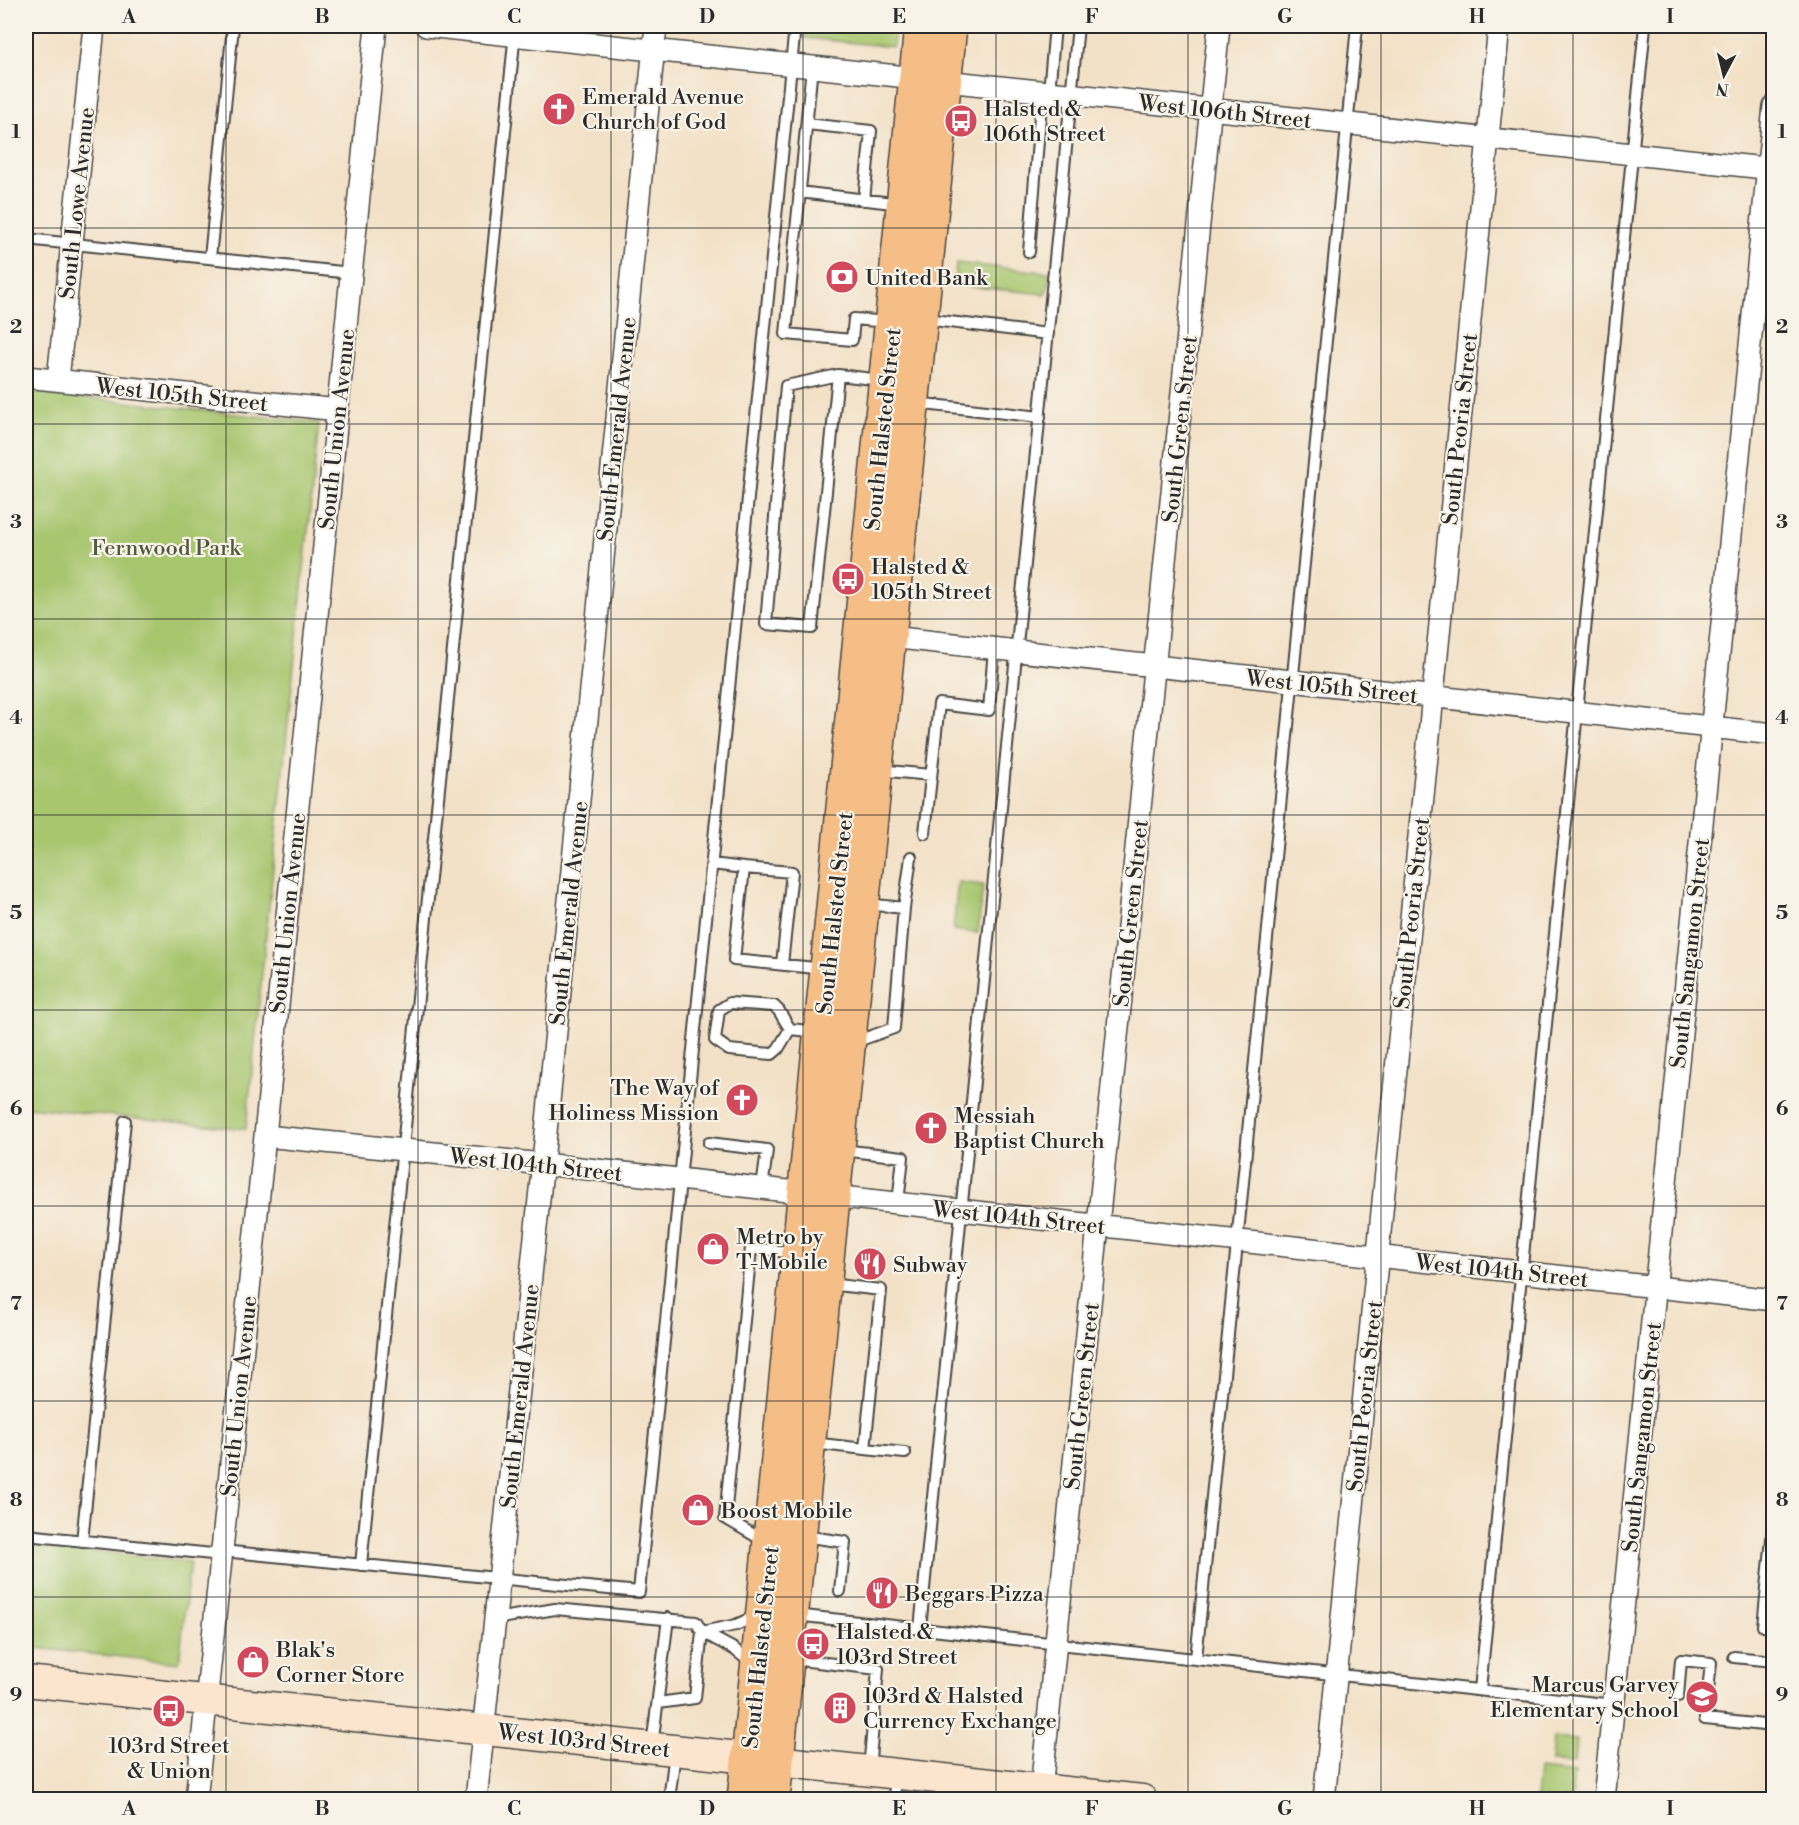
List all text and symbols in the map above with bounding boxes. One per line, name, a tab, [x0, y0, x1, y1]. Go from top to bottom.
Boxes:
text: A	[121, 5, 137, 30]
text: B	[314, 5, 330, 30]
text: C	[507, 5, 521, 30]
text: D	[699, 5, 715, 30]
text: E	[892, 5, 906, 30]
text: F	[1085, 5, 1099, 30]
text: G	[1277, 5, 1293, 30]
text: H	[1469, 5, 1486, 30]
text: I	[1666, 5, 1674, 30]
north arrow	[1694, 45, 1754, 105]
text: N	[1714, 78, 1730, 100]
place label: Emerald Avenue Church of God	[582, 84, 744, 136]
street label: West 106th Street	[1136, 90, 1313, 135]
church icon: Emerald Avenue Church of God	[541, 91, 577, 127]
place label: Halsted & 106th Street	[984, 96, 1106, 148]
bus stop icon: Halsted & 106th Street	[943, 103, 979, 139]
street label: South Lowe Avenue	[54, 106, 101, 301]
text: 1	[11, 120, 21, 145]
text: 1	[1777, 120, 1787, 145]
bank icon: United Bank	[824, 259, 860, 295]
place label: United Bank	[865, 265, 989, 292]
text: 2	[10, 315, 22, 340]
text: 2	[1776, 315, 1788, 340]
street label: South Emerald Avenue	[592, 316, 643, 543]
street label: South Halsted Street	[859, 326, 908, 532]
street label: South Union Avenue	[314, 327, 361, 531]
street label: South Peoria Street	[1437, 332, 1484, 527]
street label: South Green Street	[1157, 334, 1204, 524]
street label: West 105th Street	[94, 373, 269, 418]
text: 3	[10, 510, 22, 535]
text: 3	[1776, 510, 1788, 535]
park label: Fernwood Park	[91, 535, 242, 562]
place label: Halsted & 105th Street	[871, 554, 992, 606]
bus stop icon: Halsted & 105th Street	[830, 561, 866, 597]
street label: West 105th Street	[1244, 665, 1419, 710]
text: 4	[9, 706, 23, 731]
text: 4	[1775, 706, 1789, 731]
street label: South Emerald Avenue	[544, 800, 595, 1027]
street label: South Halsted Street	[811, 810, 860, 1016]
street label: South Union Avenue	[265, 811, 312, 1015]
street label: South Peoria Street	[1389, 816, 1436, 1011]
street label: South Green Street	[1108, 818, 1155, 1008]
street label: South Sangamon Street	[1665, 836, 1716, 1070]
text: 5	[10, 901, 22, 926]
text: 5	[1776, 901, 1788, 926]
place label: The Way of Holiness Mission	[548, 1075, 720, 1127]
church icon: The Way of Holiness Mission	[724, 1082, 760, 1118]
text: 6	[10, 1097, 23, 1122]
text: 6	[1776, 1097, 1789, 1122]
place label: Messiah Baptist Church	[953, 1103, 1105, 1155]
church icon: Messiah Baptist Church	[913, 1110, 949, 1146]
street label: West 104th Street	[447, 1143, 624, 1188]
street label: West 104th Street	[930, 1196, 1107, 1241]
place label: Metro by T-Mobile	[736, 1224, 828, 1276]
shop icon: Metro by T-Mobile	[695, 1231, 731, 1267]
restaurant icon: Subway	[852, 1246, 888, 1282]
street label: West 104th Street	[1413, 1249, 1590, 1294]
place label: Subway	[893, 1252, 968, 1279]
street label: South Emerald Avenue	[495, 1283, 546, 1510]
text: 7	[10, 1292, 22, 1317]
text: 7	[1776, 1292, 1788, 1317]
street label: South Union Avenue	[216, 1294, 263, 1498]
street label: South Peoria Street	[1342, 1299, 1389, 1494]
street label: South Green Street	[1059, 1301, 1106, 1491]
street label: South Sangamon Street	[1617, 1320, 1668, 1554]
text: 8	[10, 1488, 23, 1513]
text: 8	[1776, 1488, 1789, 1513]
shop icon: Boost Mobile	[680, 1492, 716, 1528]
place label: Boost Mobile	[720, 1498, 853, 1525]
street label: South Halsted Street	[737, 1544, 786, 1750]
restaurant icon: Beggars Pizza	[864, 1575, 900, 1611]
place label: Beggars Pizza	[904, 1581, 1045, 1608]
place label: Halsted & 103rd Street	[836, 1619, 958, 1671]
bus stop icon: Halsted & 103rd Street	[795, 1626, 831, 1662]
place label: Blak's Corner Store	[275, 1637, 405, 1689]
shop icon: Blak's Corner Store	[235, 1644, 271, 1680]
place label: Marcus Garvey Elementary School	[1490, 1672, 1679, 1724]
school or university icon: Marcus Garvey Elementary School	[1684, 1679, 1720, 1715]
text: 9	[10, 1683, 22, 1708]
place label: 103rd & Halsted Currency Exchange	[863, 1683, 1057, 1735]
text: 9	[1776, 1683, 1788, 1708]
building icon: 103rd & Halsted Currency Exchange	[822, 1690, 858, 1726]
bus stop icon: 103rd Street & Union	[151, 1693, 187, 1729]
street label: West 103rd Street	[495, 1719, 672, 1764]
place label: 103rd Street & Union	[108, 1733, 230, 1785]
text: A	[121, 1797, 137, 1822]
text: B	[314, 1797, 330, 1822]
text: C	[507, 1797, 521, 1822]
text: D	[699, 1797, 715, 1822]
text: E	[892, 1797, 906, 1822]
text: F	[1085, 1797, 1099, 1822]
text: G	[1277, 1797, 1293, 1822]
text: H	[1469, 1797, 1486, 1822]
text: I	[1666, 1797, 1674, 1822]

